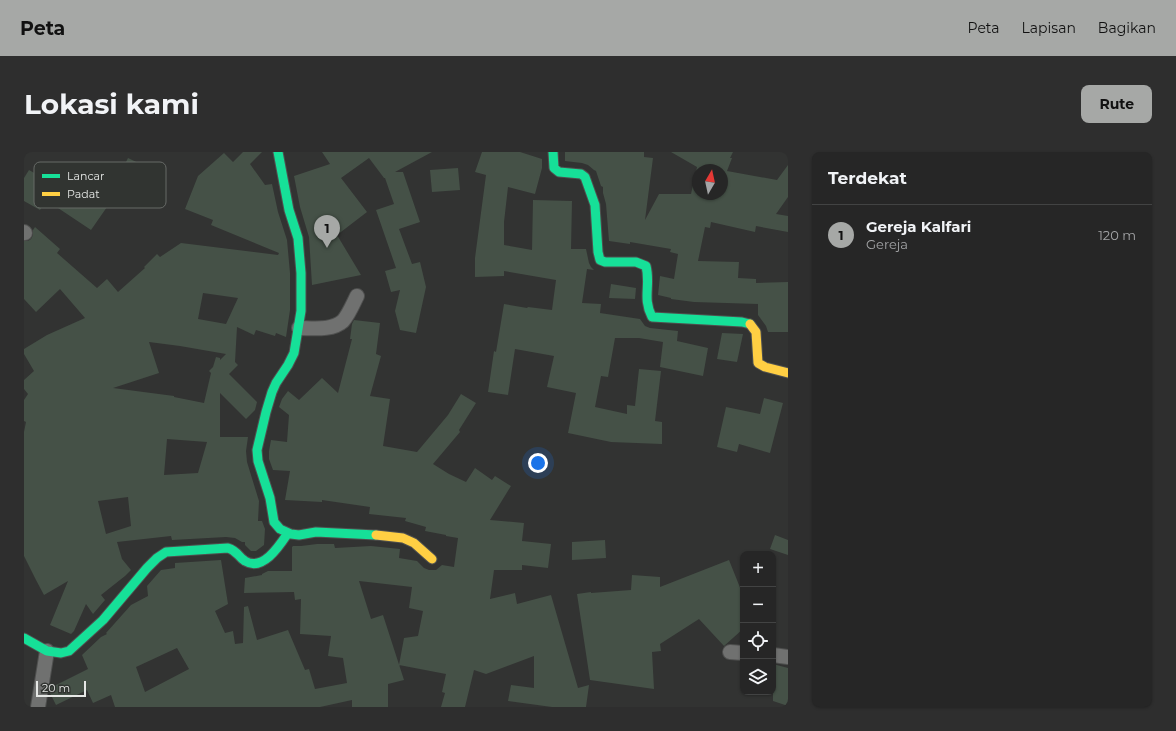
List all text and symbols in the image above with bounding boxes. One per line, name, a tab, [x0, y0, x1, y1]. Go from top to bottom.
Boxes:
text: Peta	[20, 17, 65, 40]
text: Peta	[968, 19, 1000, 37]
text: Lapisan	[1022, 19, 1076, 37]
text: Bagikan	[1098, 19, 1156, 37]
button: Rute	[1081, 85, 1152, 123]
text: Lokasi kami	[24, 87, 199, 121]
legend	[34, 162, 166, 208]
north arrow	[692, 164, 728, 200]
text: Terdekat	[828, 168, 907, 188]
text: Lancar	[67, 169, 105, 183]
text: Padat	[67, 187, 100, 201]
pin: 1	[314, 215, 340, 248]
text: Gereja Kalfari	[866, 217, 971, 236]
text: 1	[838, 227, 844, 243]
text: 120 m	[1098, 227, 1136, 243]
text: Gereja	[866, 236, 908, 252]
your location	[528, 453, 548, 473]
map controls	[740, 551, 776, 695]
button: +	[740, 551, 776, 587]
button: −	[740, 587, 776, 623]
button: locate	[740, 623, 776, 659]
button: layers	[740, 659, 776, 695]
scale bar	[36, 679, 86, 698]
text: 20 m	[42, 681, 70, 695]

